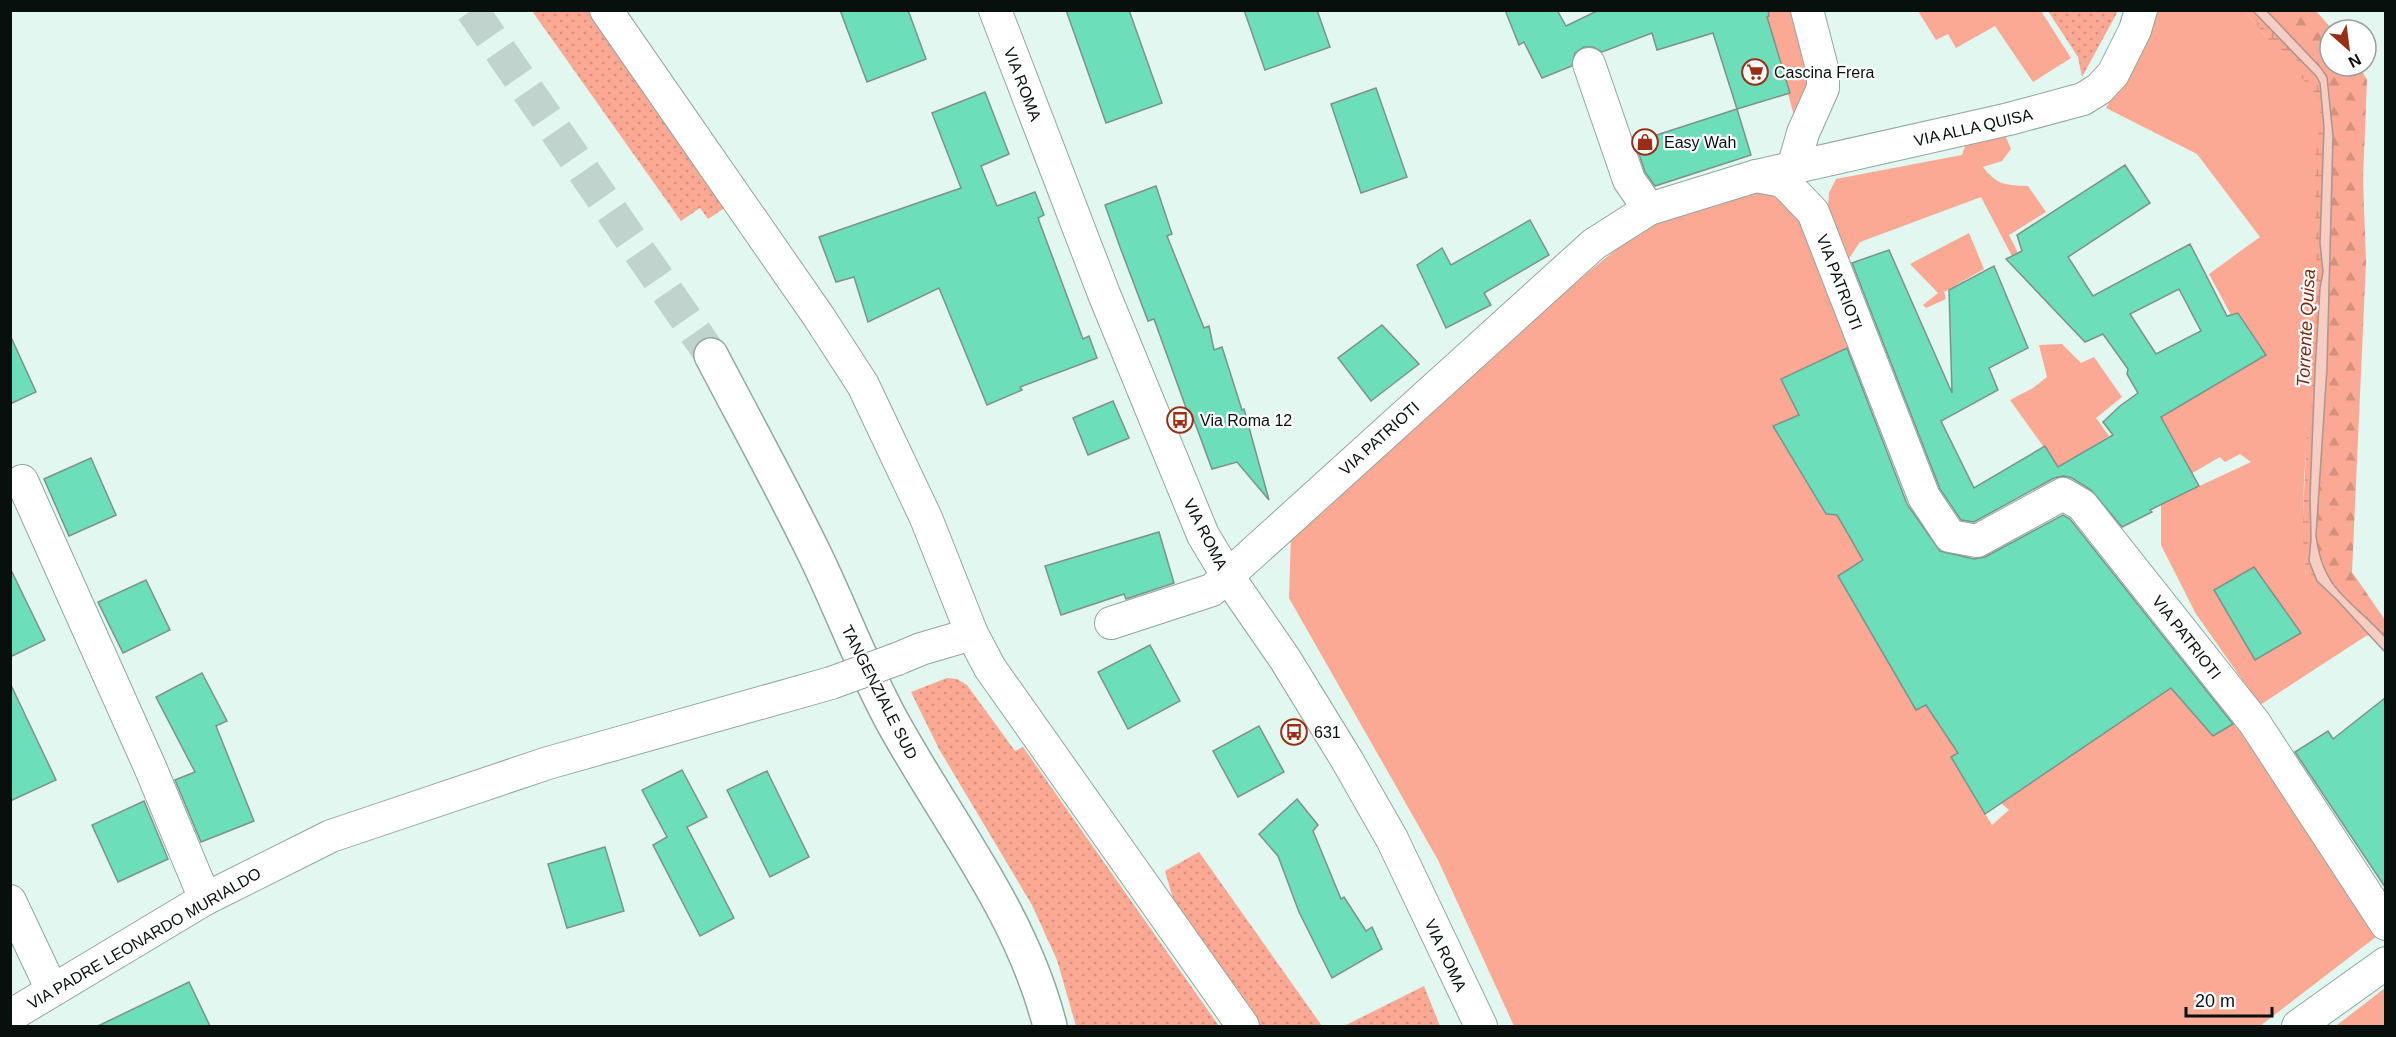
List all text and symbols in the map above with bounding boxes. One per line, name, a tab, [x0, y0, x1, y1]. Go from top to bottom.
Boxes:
north arrow	[2318, 18, 2378, 78]
street label: VIA ROMA	[1001, 45, 1044, 124]
text: N	[2346, 51, 2364, 71]
supermarket icon: Cascina Frera	[1740, 57, 1770, 87]
place label: Cascina Frera	[1774, 64, 1875, 81]
street label: VIA ALLA QUISA	[1912, 106, 2034, 149]
shop icon: Easy Wah	[1630, 127, 1660, 157]
place label: Easy Wah	[1664, 134, 1736, 151]
street label: VIA PATRIOTI	[1814, 232, 1866, 332]
water label: Torrente Quisa	[2293, 268, 2319, 388]
street label: VIA PATRIOTI	[1336, 398, 1422, 478]
bus stop icon: Via Roma 12	[1165, 405, 1195, 435]
place label: Via Roma 12	[1200, 412, 1292, 429]
street label: VIA ROMA	[1180, 496, 1231, 573]
street label: VIA PATRIOTI	[2149, 592, 2224, 682]
street label: TANGENZIALE SUD	[838, 622, 921, 762]
bus stop icon: 631	[1279, 717, 1309, 747]
place label: 631	[1314, 724, 1341, 741]
street label: VIA PADRE LEONARDO MURIALDO	[25, 864, 264, 1012]
street label: VIA ROMA	[1421, 917, 1470, 994]
scale bar	[2186, 980, 2272, 1018]
text: 20 m	[2195, 991, 2235, 1011]

